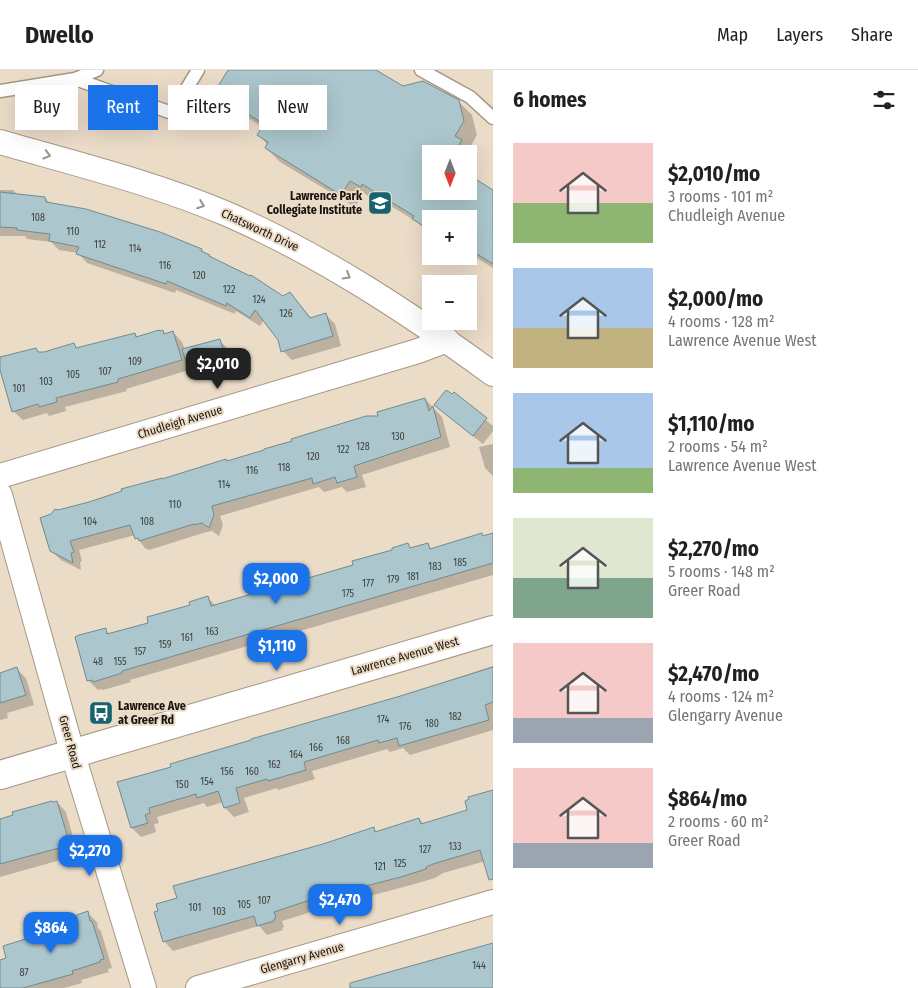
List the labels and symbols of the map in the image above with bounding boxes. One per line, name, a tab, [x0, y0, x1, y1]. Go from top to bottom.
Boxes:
north arrow	[422, 145, 478, 200]
one-way arrow	[42, 150, 50, 160]
place label: Lawrence Park Collegiate Institute	[267, 189, 363, 217]
school or university icon: Lawrence Park Collegiate Institute	[367, 190, 393, 216]
one-way arrow	[197, 199, 205, 209]
street label: Chatsworth Drive	[219, 206, 301, 254]
house number: 108	[31, 212, 45, 224]
house number: 110	[67, 226, 79, 238]
house number: 112	[94, 239, 107, 251]
house number: 114	[129, 243, 141, 255]
house number: 116	[159, 260, 171, 272]
one-way arrow	[342, 269, 351, 279]
house number: 120	[192, 270, 206, 282]
house number: 122	[223, 284, 236, 296]
house number: 124	[253, 294, 266, 306]
house number: 126	[279, 308, 293, 320]
pin: $2,010	[177, 348, 259, 390]
house number: 109	[128, 356, 142, 368]
house number: 107	[99, 366, 111, 378]
house number: 105	[66, 369, 80, 381]
house number: 103	[39, 376, 53, 388]
house number: 101	[13, 383, 25, 395]
street label: Chudleigh Avenue	[136, 402, 224, 442]
house number: 130	[391, 431, 405, 443]
house number: 128	[356, 441, 370, 453]
house number: 122	[337, 444, 350, 456]
house number: 120	[306, 451, 320, 463]
house number: 118	[278, 462, 290, 474]
house number: 116	[246, 465, 258, 477]
house number: 114	[218, 479, 230, 491]
house number: 110	[169, 499, 181, 511]
house number: 104	[83, 516, 97, 528]
house number: 108	[140, 516, 154, 528]
house number: 185	[453, 557, 467, 569]
house number: 183	[428, 561, 442, 573]
pin: $2,000	[235, 562, 317, 605]
house number: 181	[407, 571, 419, 583]
house number: 179	[387, 574, 399, 586]
house number: 177	[362, 578, 374, 590]
house number: 175	[342, 588, 355, 600]
house number: 163	[205, 626, 219, 638]
pin: $1,110	[236, 630, 318, 672]
house number: 161	[181, 632, 193, 644]
street label: Lawrence Avenue West	[350, 634, 461, 678]
house number: 159	[158, 639, 172, 651]
house number: 157	[134, 646, 146, 658]
house number: 48	[93, 656, 103, 668]
house number: 155	[113, 656, 127, 668]
place label: Lawrence Ave at Greer Rd	[118, 699, 186, 727]
bus stop icon: Lawrence Ave at Greer Rd	[88, 700, 114, 726]
house number: 182	[448, 711, 462, 723]
street label: Greer Road	[56, 714, 84, 770]
house number: 174	[377, 714, 389, 726]
house number: 180	[425, 718, 439, 730]
house number: 176	[399, 721, 411, 733]
house number: 168	[336, 735, 350, 747]
house number: 166	[309, 742, 323, 754]
house number: 164	[289, 749, 303, 761]
house number: 162	[267, 759, 281, 771]
house number: 156	[220, 766, 234, 778]
house number: 160	[245, 766, 259, 778]
house number: 154	[200, 776, 214, 788]
house number: 150	[175, 779, 189, 791]
pin: $2,270	[49, 834, 131, 877]
house number: 133	[449, 841, 462, 853]
house number: 127	[419, 844, 431, 856]
house number: 125	[394, 858, 407, 870]
house number: 121	[374, 861, 386, 873]
pin: $2,470	[299, 884, 381, 926]
house number: 107	[258, 895, 270, 907]
house number: 105	[237, 899, 251, 911]
house number: 101	[189, 902, 201, 914]
house number: 103	[212, 906, 226, 918]
pin: $864	[21, 912, 81, 954]
street label: Glengarry Avenue	[259, 939, 345, 977]
house number: 144	[472, 960, 486, 972]
house number: 87	[20, 967, 28, 979]

